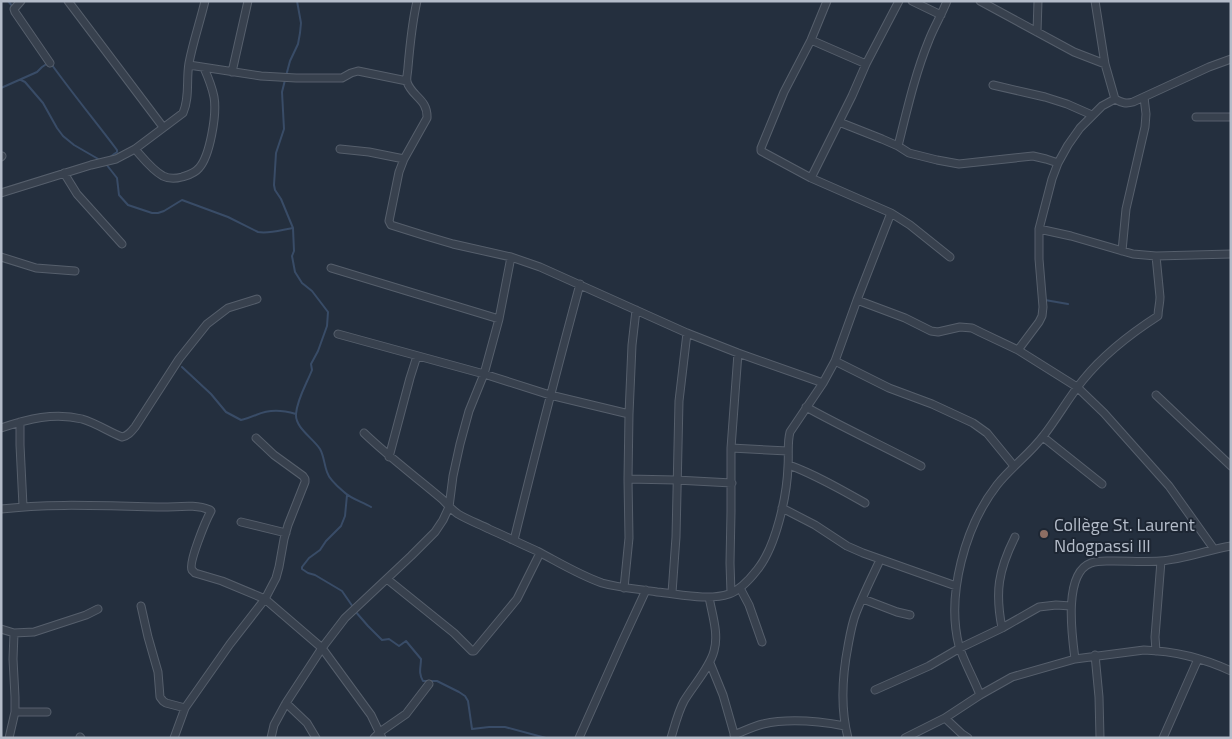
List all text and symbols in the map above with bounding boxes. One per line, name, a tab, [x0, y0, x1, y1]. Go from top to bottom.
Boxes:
place label: Collège St. Laurent Ndogpassi III	[1054, 511, 1196, 559]
marker: Collège St. Laurent Ndogpassi III	[1038, 528, 1050, 540]

